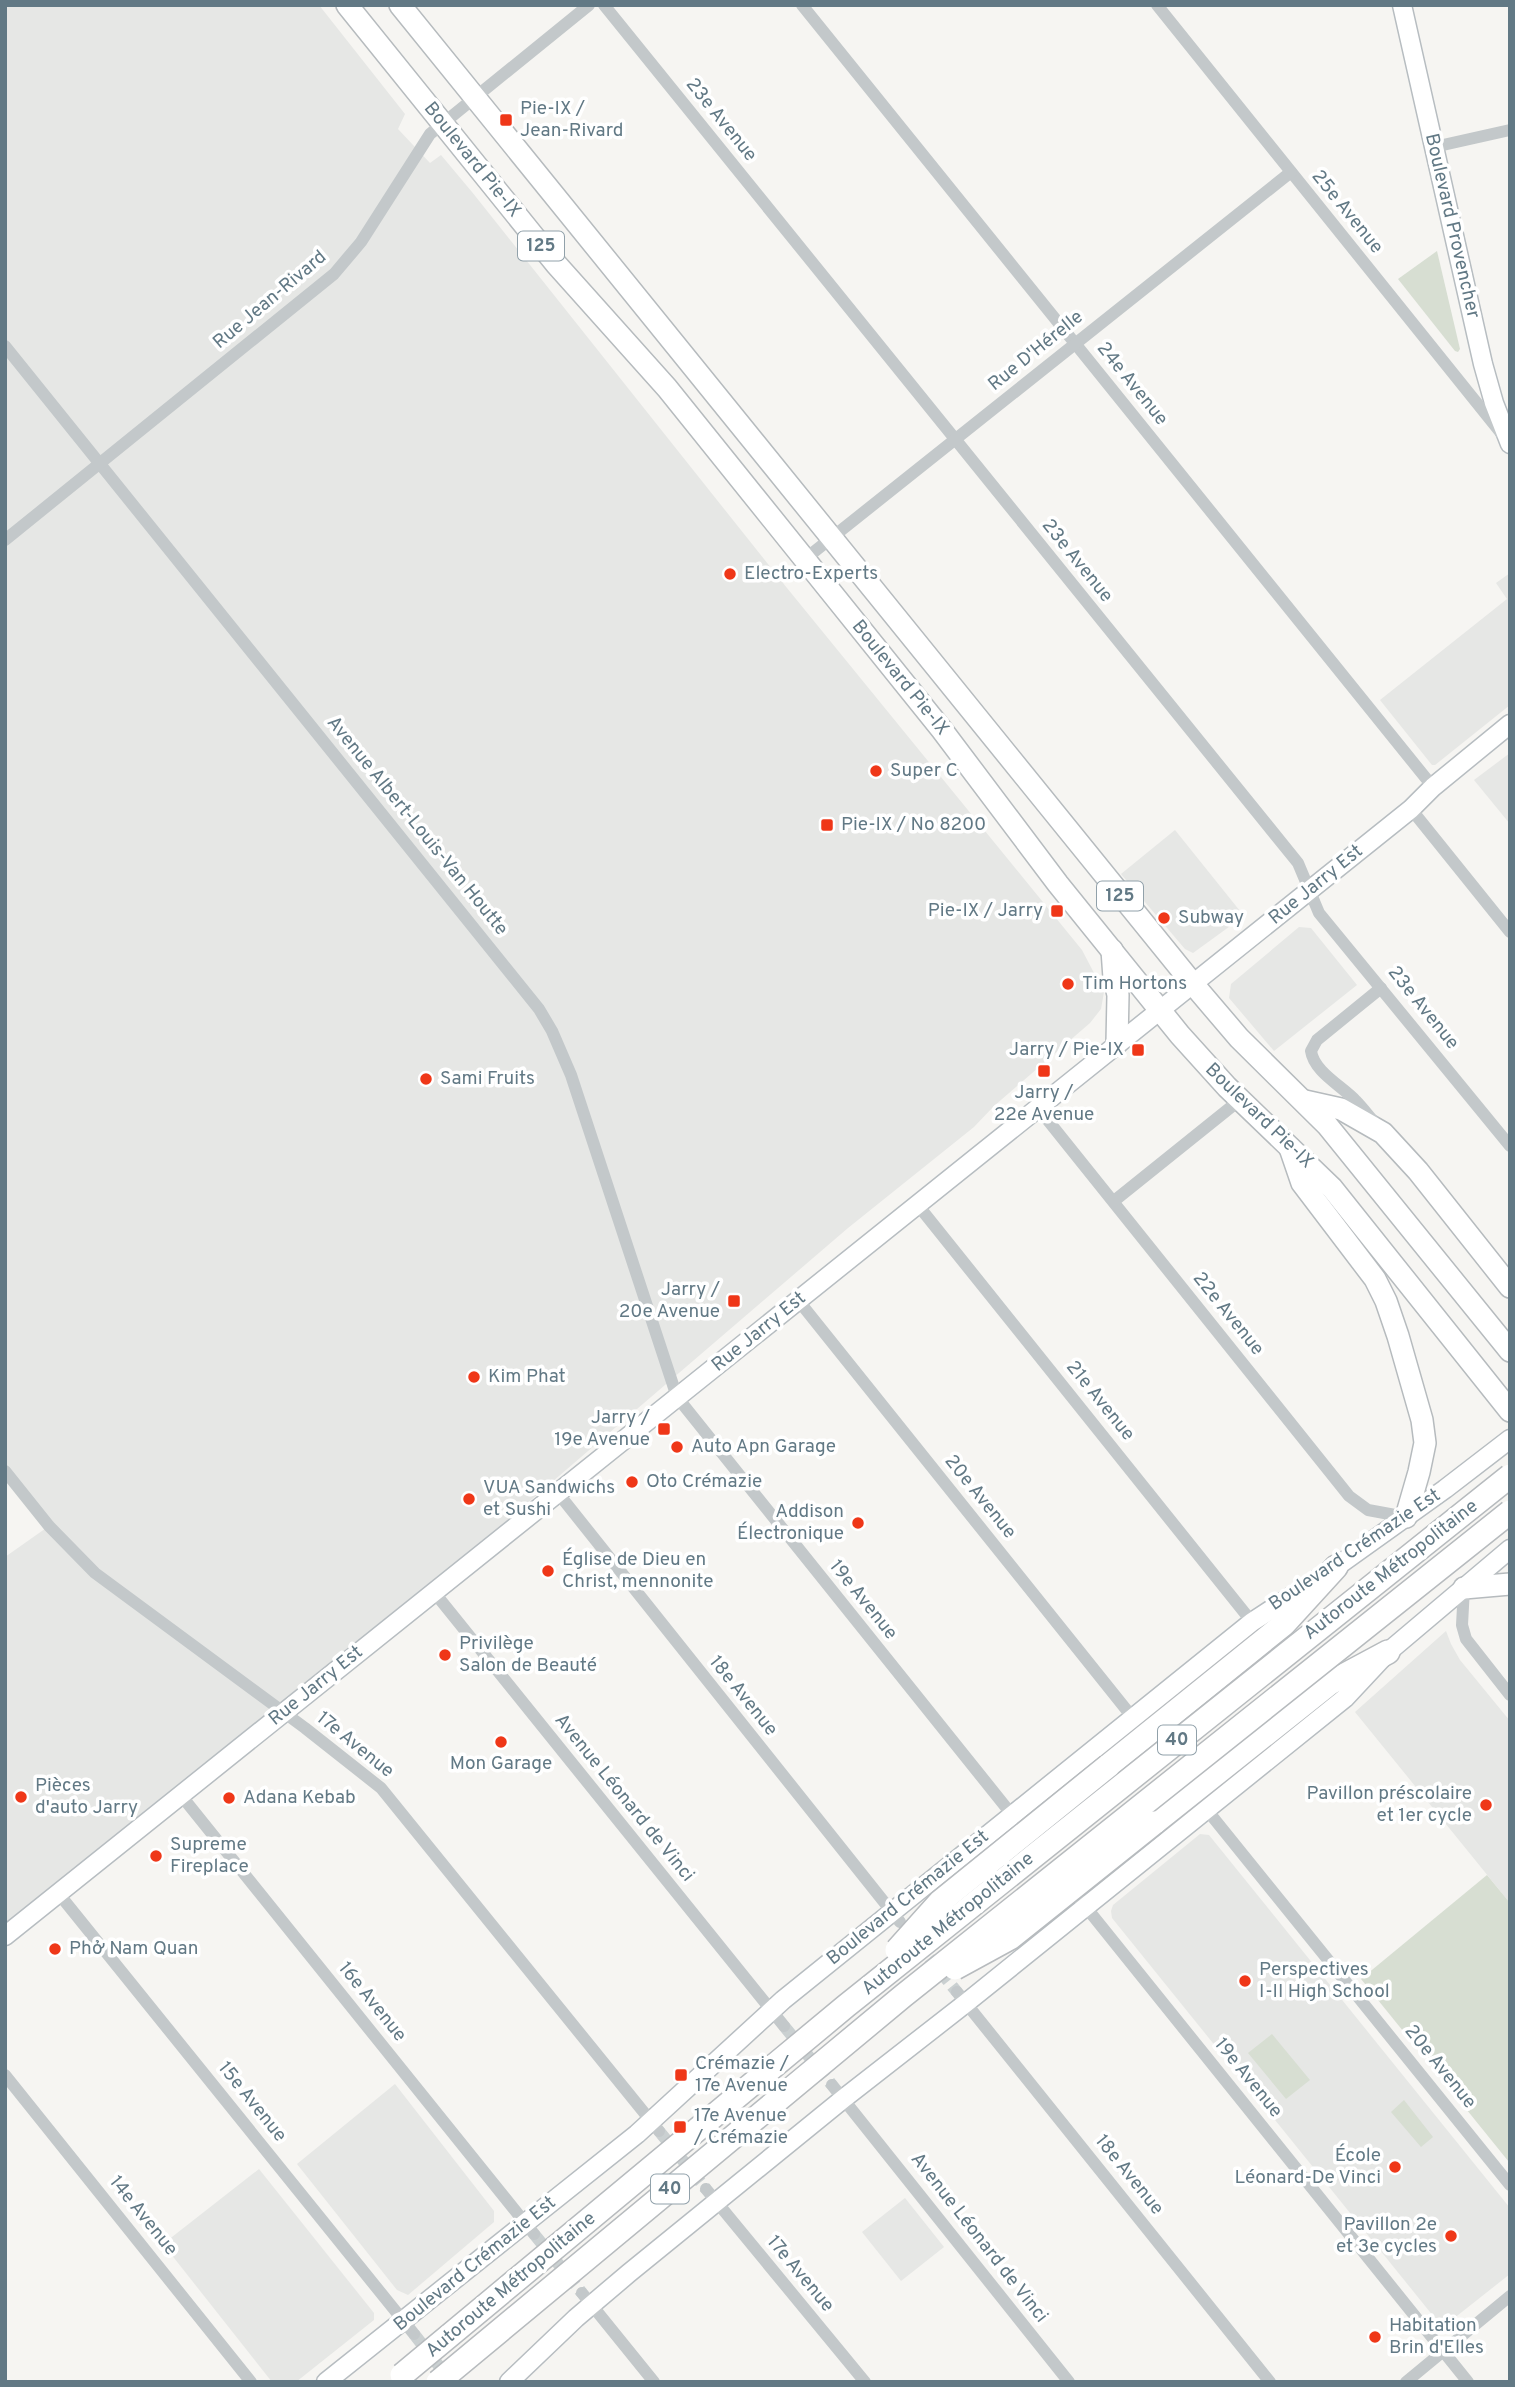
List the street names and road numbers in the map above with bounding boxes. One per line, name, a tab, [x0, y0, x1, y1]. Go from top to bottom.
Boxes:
street label: 23e Avenue	[680, 73, 762, 167]
street label: Boulevard Pie-IX	[418, 97, 526, 223]
street label: Boulevard Provencher	[1419, 131, 1485, 321]
street label: 25e Avenue	[1306, 165, 1388, 259]
road number: 125	[518, 232, 564, 260]
street label: Rue Jean-Rivard	[208, 245, 332, 355]
street label: Rue D'Hérelle	[984, 305, 1088, 397]
street label: 24e Avenue	[1091, 337, 1173, 431]
street label: 23e Avenue	[1036, 514, 1118, 608]
street label: Boulevard Pie-IX	[846, 615, 954, 741]
street label: Avenue Albert-Louis-Van Houtte	[321, 711, 513, 941]
street label: Rue Jarry Est	[1264, 840, 1368, 930]
road number: 125	[1097, 882, 1143, 911]
street label: 23e Avenue	[1382, 961, 1464, 1055]
street label: Boulevard Pie-IX	[1200, 1058, 1318, 1174]
street label: 22e Avenue	[1187, 1267, 1269, 1361]
street label: Rue Jarry Est	[707, 1287, 811, 1377]
street label: 21e Avenue	[1060, 1356, 1140, 1446]
street label: 20e Avenue	[939, 1450, 1021, 1544]
street label: Boulevard Crémazie Est	[1265, 1484, 1445, 1616]
street label: Autoroute Métropolitaine	[1299, 1494, 1483, 1646]
street label: 19e Avenue	[824, 1555, 902, 1645]
street label: Rue Jarry Est	[264, 1641, 368, 1731]
street label: 18e Avenue	[703, 1651, 783, 1741]
street label: 17e Avenue	[311, 1707, 399, 1783]
street label: Avenue Léonard de Vinci	[549, 1709, 699, 1887]
road number: 40	[1158, 1726, 1196, 1755]
street label: Boulevard Crémazie Est	[822, 1825, 994, 1971]
street label: Autoroute Métropolitaine	[857, 1847, 1039, 2001]
street label: 16e Avenue	[333, 1957, 411, 2047]
street label: 20e Avenue	[1399, 2020, 1481, 2114]
street label: 19e Avenue	[1209, 2033, 1287, 2123]
street label: 15e Avenue	[212, 2057, 292, 2147]
street label: 18e Avenue	[1089, 2130, 1169, 2220]
street label: Avenue Léonard de Vinci	[905, 2148, 1053, 2328]
street label: 14e Avenue	[103, 2171, 183, 2261]
road number: 40	[651, 2174, 689, 2204]
street label: Boulevard Crémazie Est	[389, 2191, 561, 2337]
street label: Autoroute Métropolitaine	[421, 2207, 601, 2363]
street label: 17e Avenue	[761, 2231, 839, 2317]

